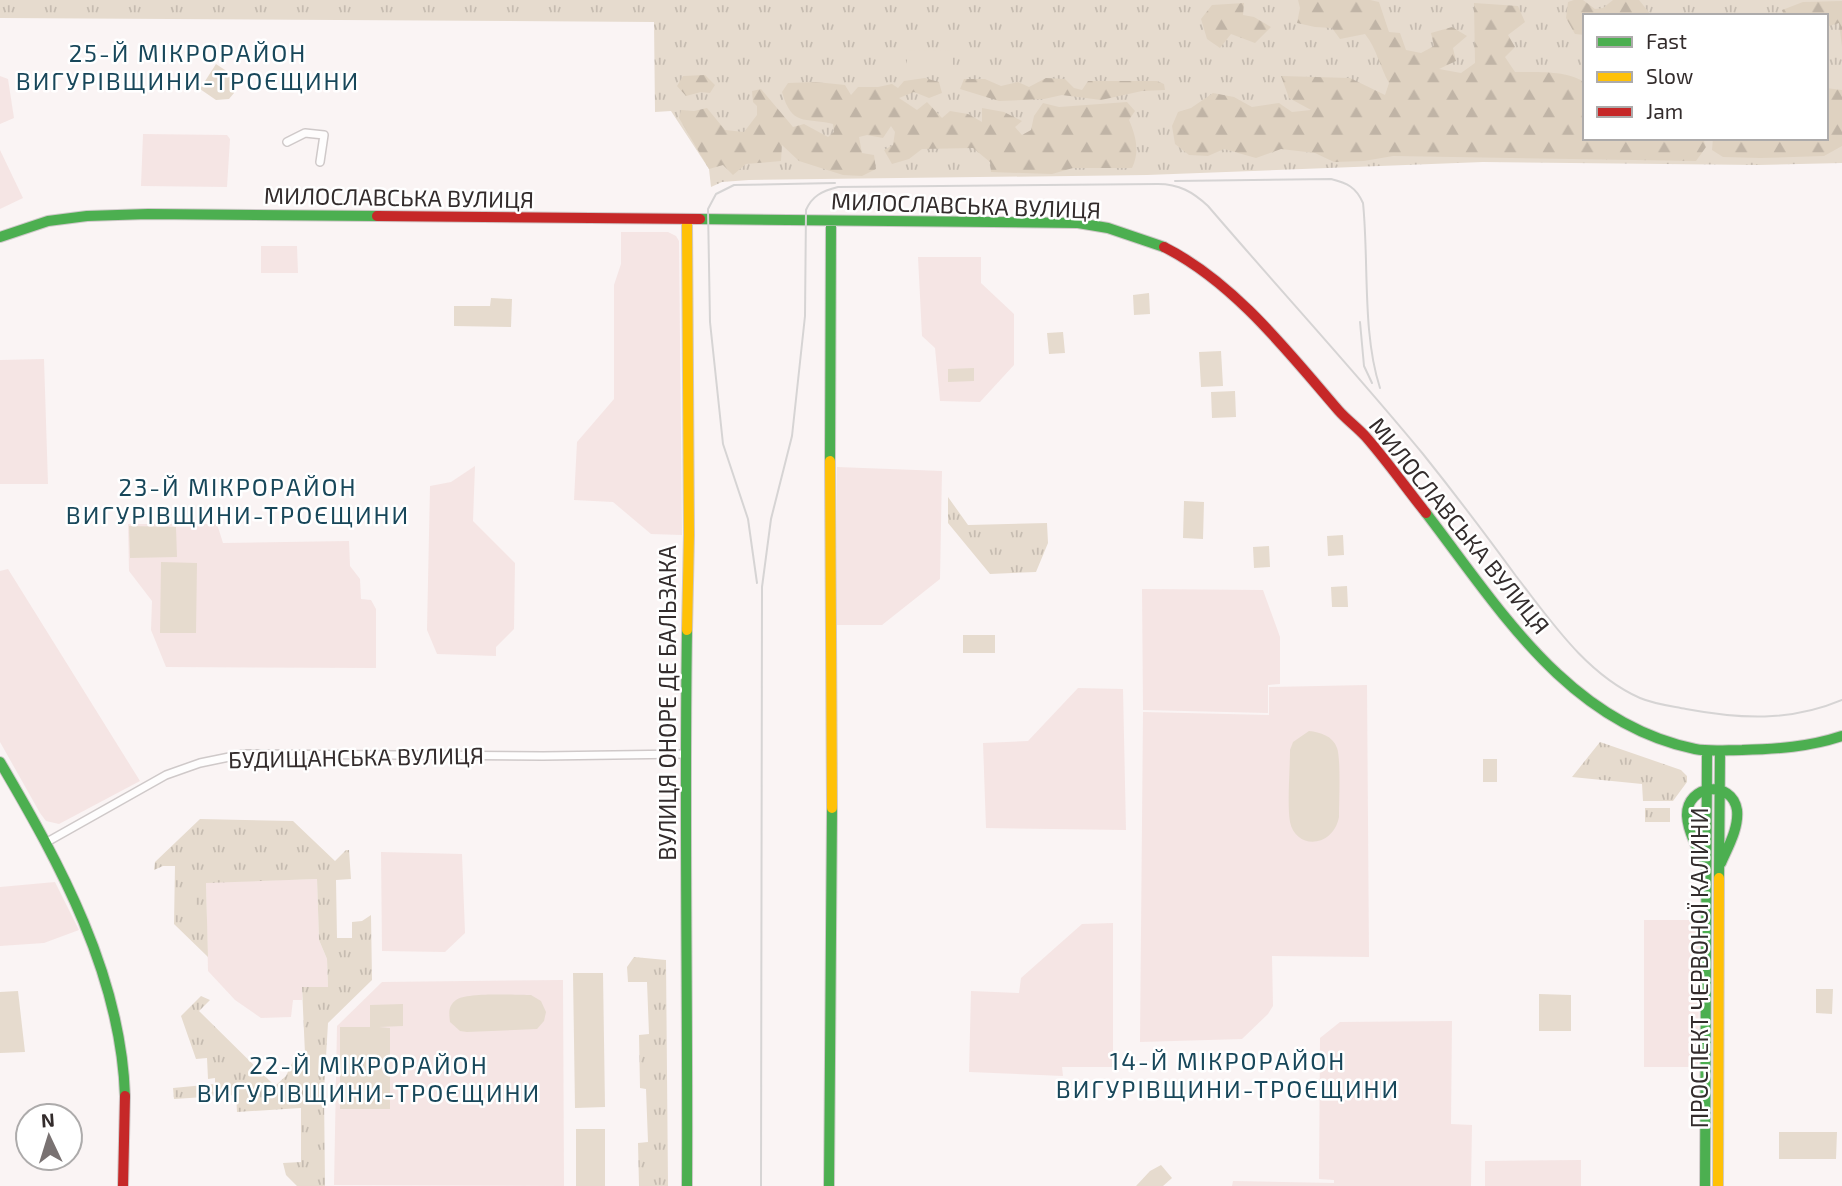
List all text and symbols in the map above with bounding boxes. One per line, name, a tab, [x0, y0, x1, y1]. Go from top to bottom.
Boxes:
legend	[1583, 14, 1828, 140]
text: Fast	[1646, 28, 1687, 53]
district label: 25-Й МІКРОРАЙОН ВИГУРІВЩИНИ-ТРОЄЩИНИ	[16, 38, 360, 95]
text: Slow	[1646, 63, 1693, 88]
text: Jam	[1646, 98, 1683, 123]
street label: МИЛОСЛАВСЬКА ВУЛИЦЯ	[264, 181, 534, 213]
street label: МИЛОСЛАВСЬКА ВУЛИЦЯ	[831, 186, 1102, 224]
street label: МИЛОСЛАВСЬКА ВУЛИЦЯ	[1364, 412, 1556, 639]
district label: 23-Й МІКРОРАЙОН ВИГУРІВЩИНИ-ТРОЄЩИНИ	[66, 472, 410, 529]
street label: ВУЛИЦЯ ОНОРЕ ДЕ БАЛЬЗАКА	[653, 545, 681, 861]
street label: БУДИЩАНСЬКА ВУЛИЦЯ	[228, 741, 484, 773]
street label: ПРОСПЕКТ ЧЕРВОНОЇ КАЛИНИ	[1685, 808, 1713, 1128]
district label: 14-Й МІКРОРАЙОН ВИГУРІВЩИНИ-ТРОЄЩИНИ	[1056, 1046, 1400, 1103]
district label: 22-Й МІКРОРАЙОН ВИГУРІВЩИНИ-ТРОЄЩИНИ	[197, 1050, 541, 1107]
north arrow	[14, 1102, 84, 1172]
text: N	[40, 1108, 55, 1131]

